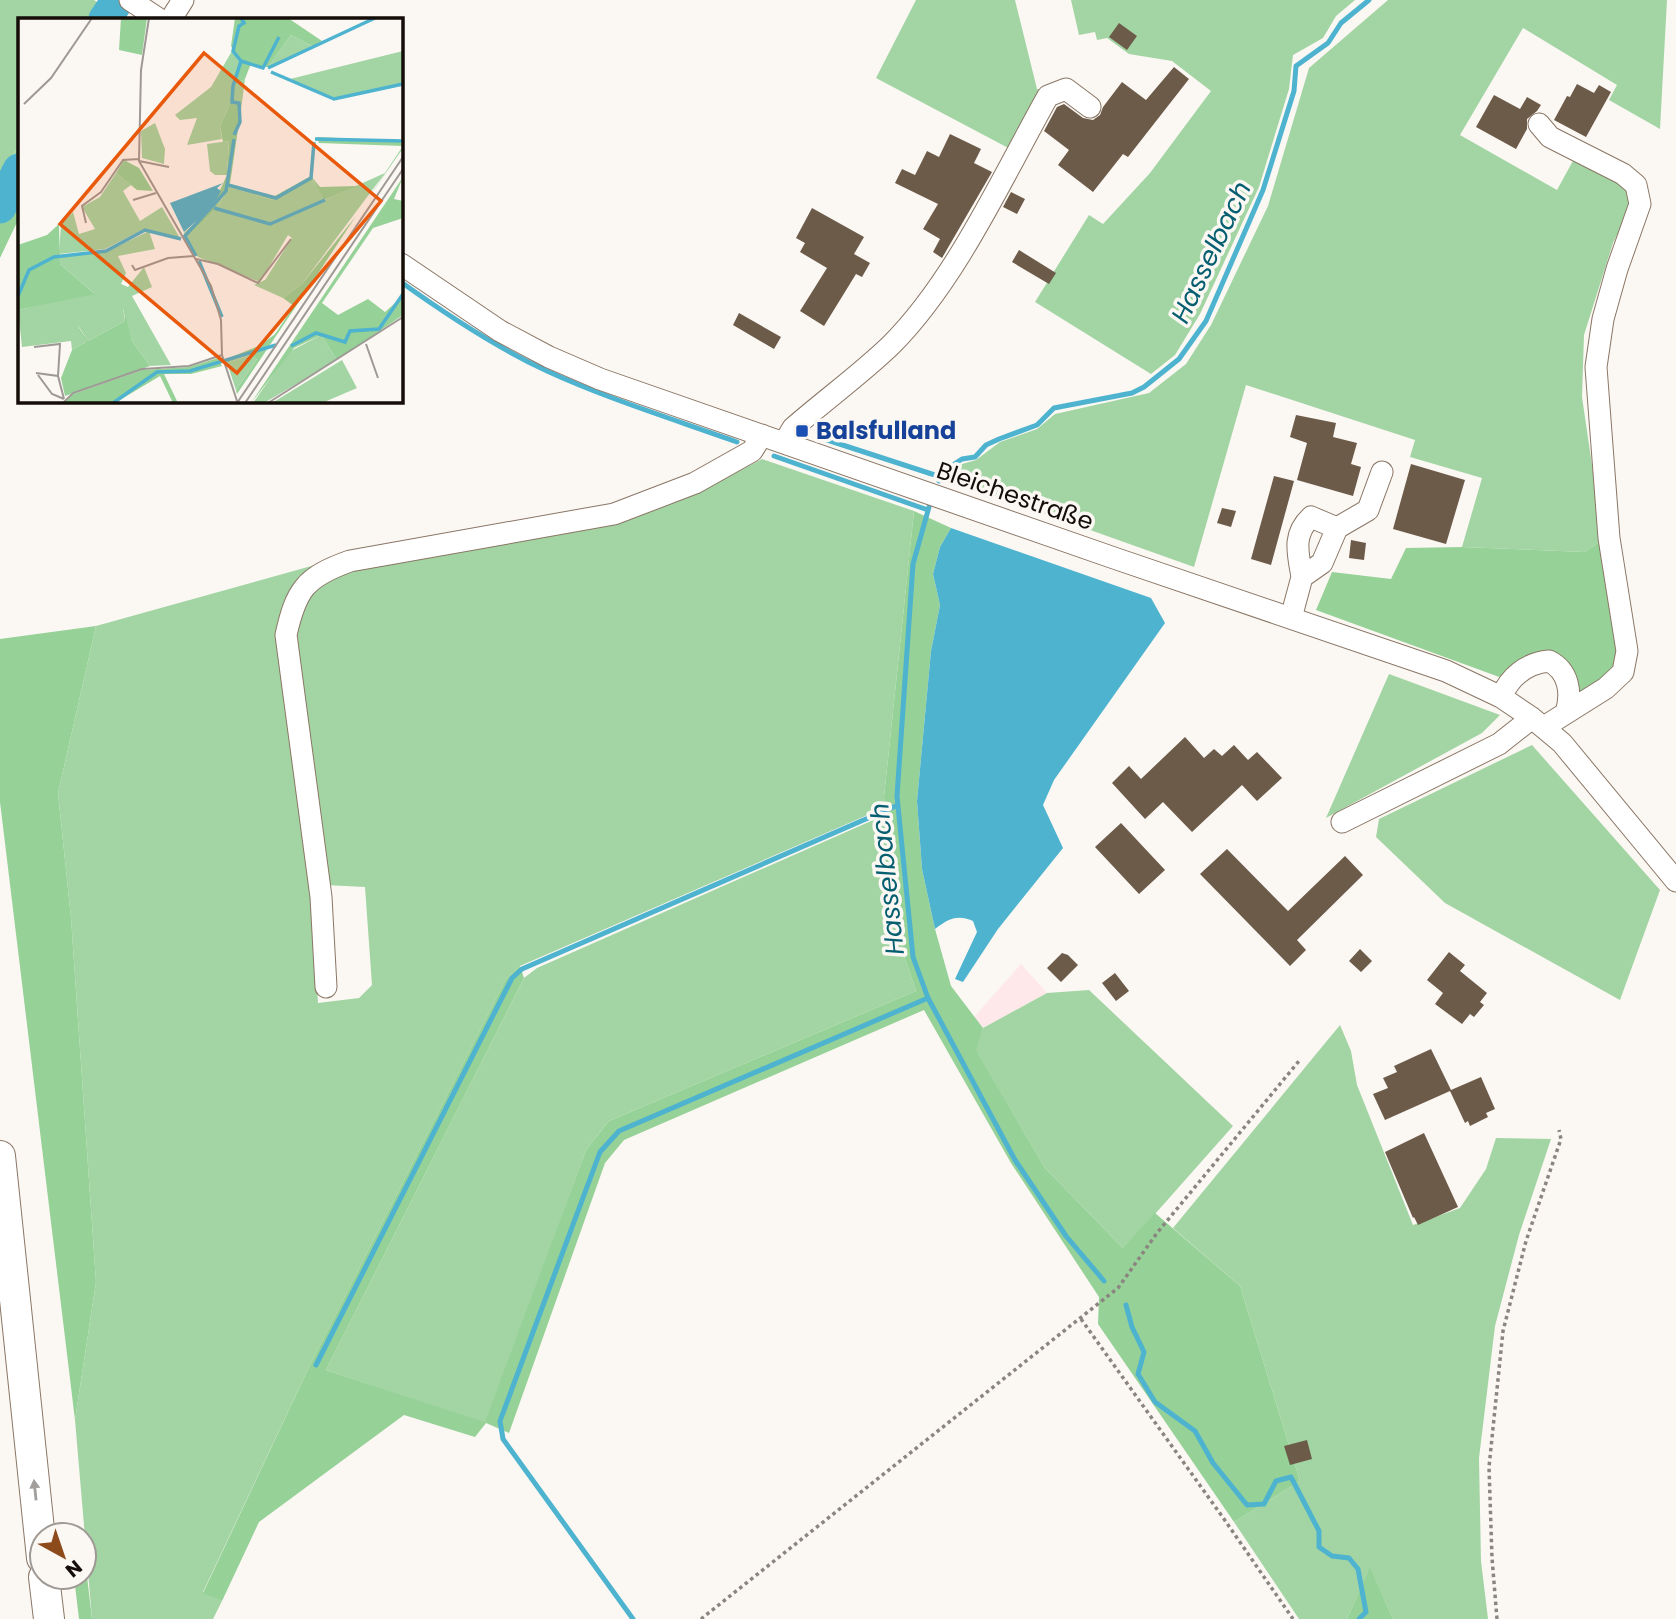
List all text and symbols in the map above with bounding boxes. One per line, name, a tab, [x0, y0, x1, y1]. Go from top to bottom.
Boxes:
inset map	[18, 18, 402, 402]
water label: Hasselbach	[1162, 175, 1260, 329]
place label: Balsfulland	[816, 414, 956, 447]
marker: Balsfulland	[794, 423, 810, 439]
street label: Bleichestraße	[932, 453, 1098, 538]
water label: Hasselbach	[861, 801, 913, 957]
one-way arrow	[29, 1479, 40, 1501]
north arrow	[28, 1521, 98, 1591]
text: N	[59, 1554, 88, 1584]

